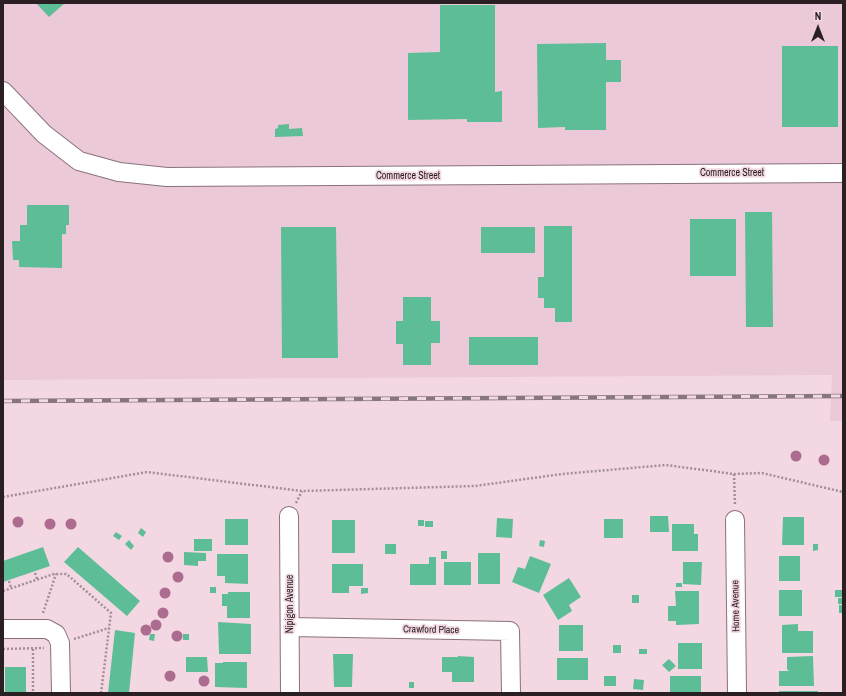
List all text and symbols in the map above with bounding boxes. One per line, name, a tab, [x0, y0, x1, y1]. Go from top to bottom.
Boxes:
north arrow	[798, 8, 838, 48]
text: N	[815, 9, 821, 23]
street label: Commerce Street	[700, 167, 764, 179]
street label: Commerce Street	[376, 170, 440, 182]
street label: Nipigon Avenue	[284, 575, 296, 633]
street label: Home Avenue	[730, 580, 742, 632]
street label: Crawford Place	[403, 624, 459, 636]

